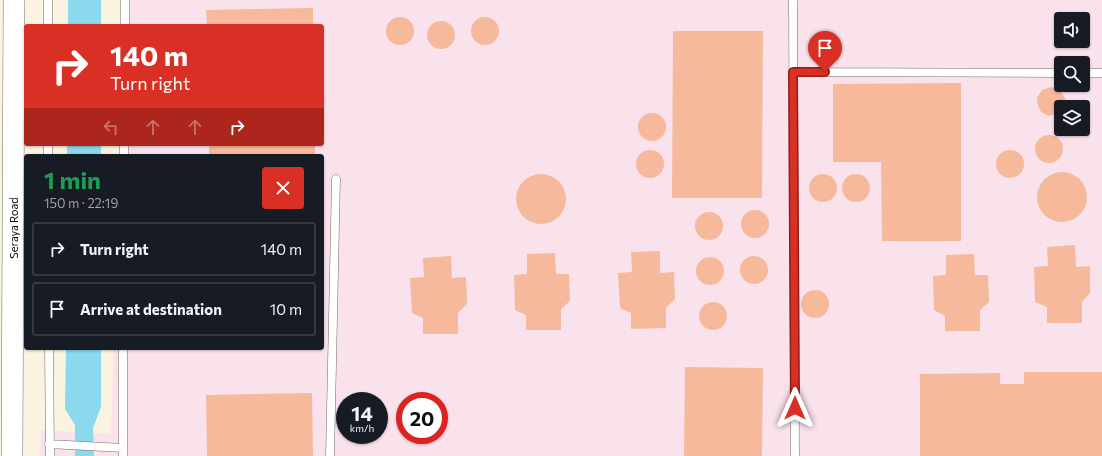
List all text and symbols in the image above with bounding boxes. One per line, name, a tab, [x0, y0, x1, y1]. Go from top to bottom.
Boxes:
map controls	[1054, 12, 1090, 136]
button: sound	[1054, 12, 1090, 48]
pin	[808, 31, 842, 72]
icon: arrive	[814, 37, 836, 59]
text: 140 m	[110, 38, 188, 72]
icon: right	[44, 40, 96, 92]
button: search	[1054, 56, 1090, 92]
text: Turn right	[110, 72, 190, 94]
button: layers	[1054, 100, 1090, 136]
icon: left	[100, 116, 122, 138]
icon: ahead	[142, 116, 164, 138]
icon: ahead	[184, 116, 206, 138]
icon: right	[226, 116, 248, 138]
text: 1 min	[44, 165, 101, 194]
button: close	[262, 167, 304, 209]
text: 150 m · 22:19	[44, 195, 118, 211]
street label: Seraya Road	[7, 197, 20, 259]
icon: right	[46, 238, 68, 260]
text: Turn right	[80, 240, 149, 258]
text: 140 m	[261, 240, 302, 258]
icon: arrive	[46, 298, 68, 320]
text: Arrive at destination	[80, 300, 222, 318]
text: 10 m	[270, 300, 302, 318]
position arrow	[774, 387, 816, 429]
speed limit sign: 20	[396, 392, 448, 444]
text: 14	[351, 401, 373, 425]
text: km/h	[350, 422, 374, 434]

